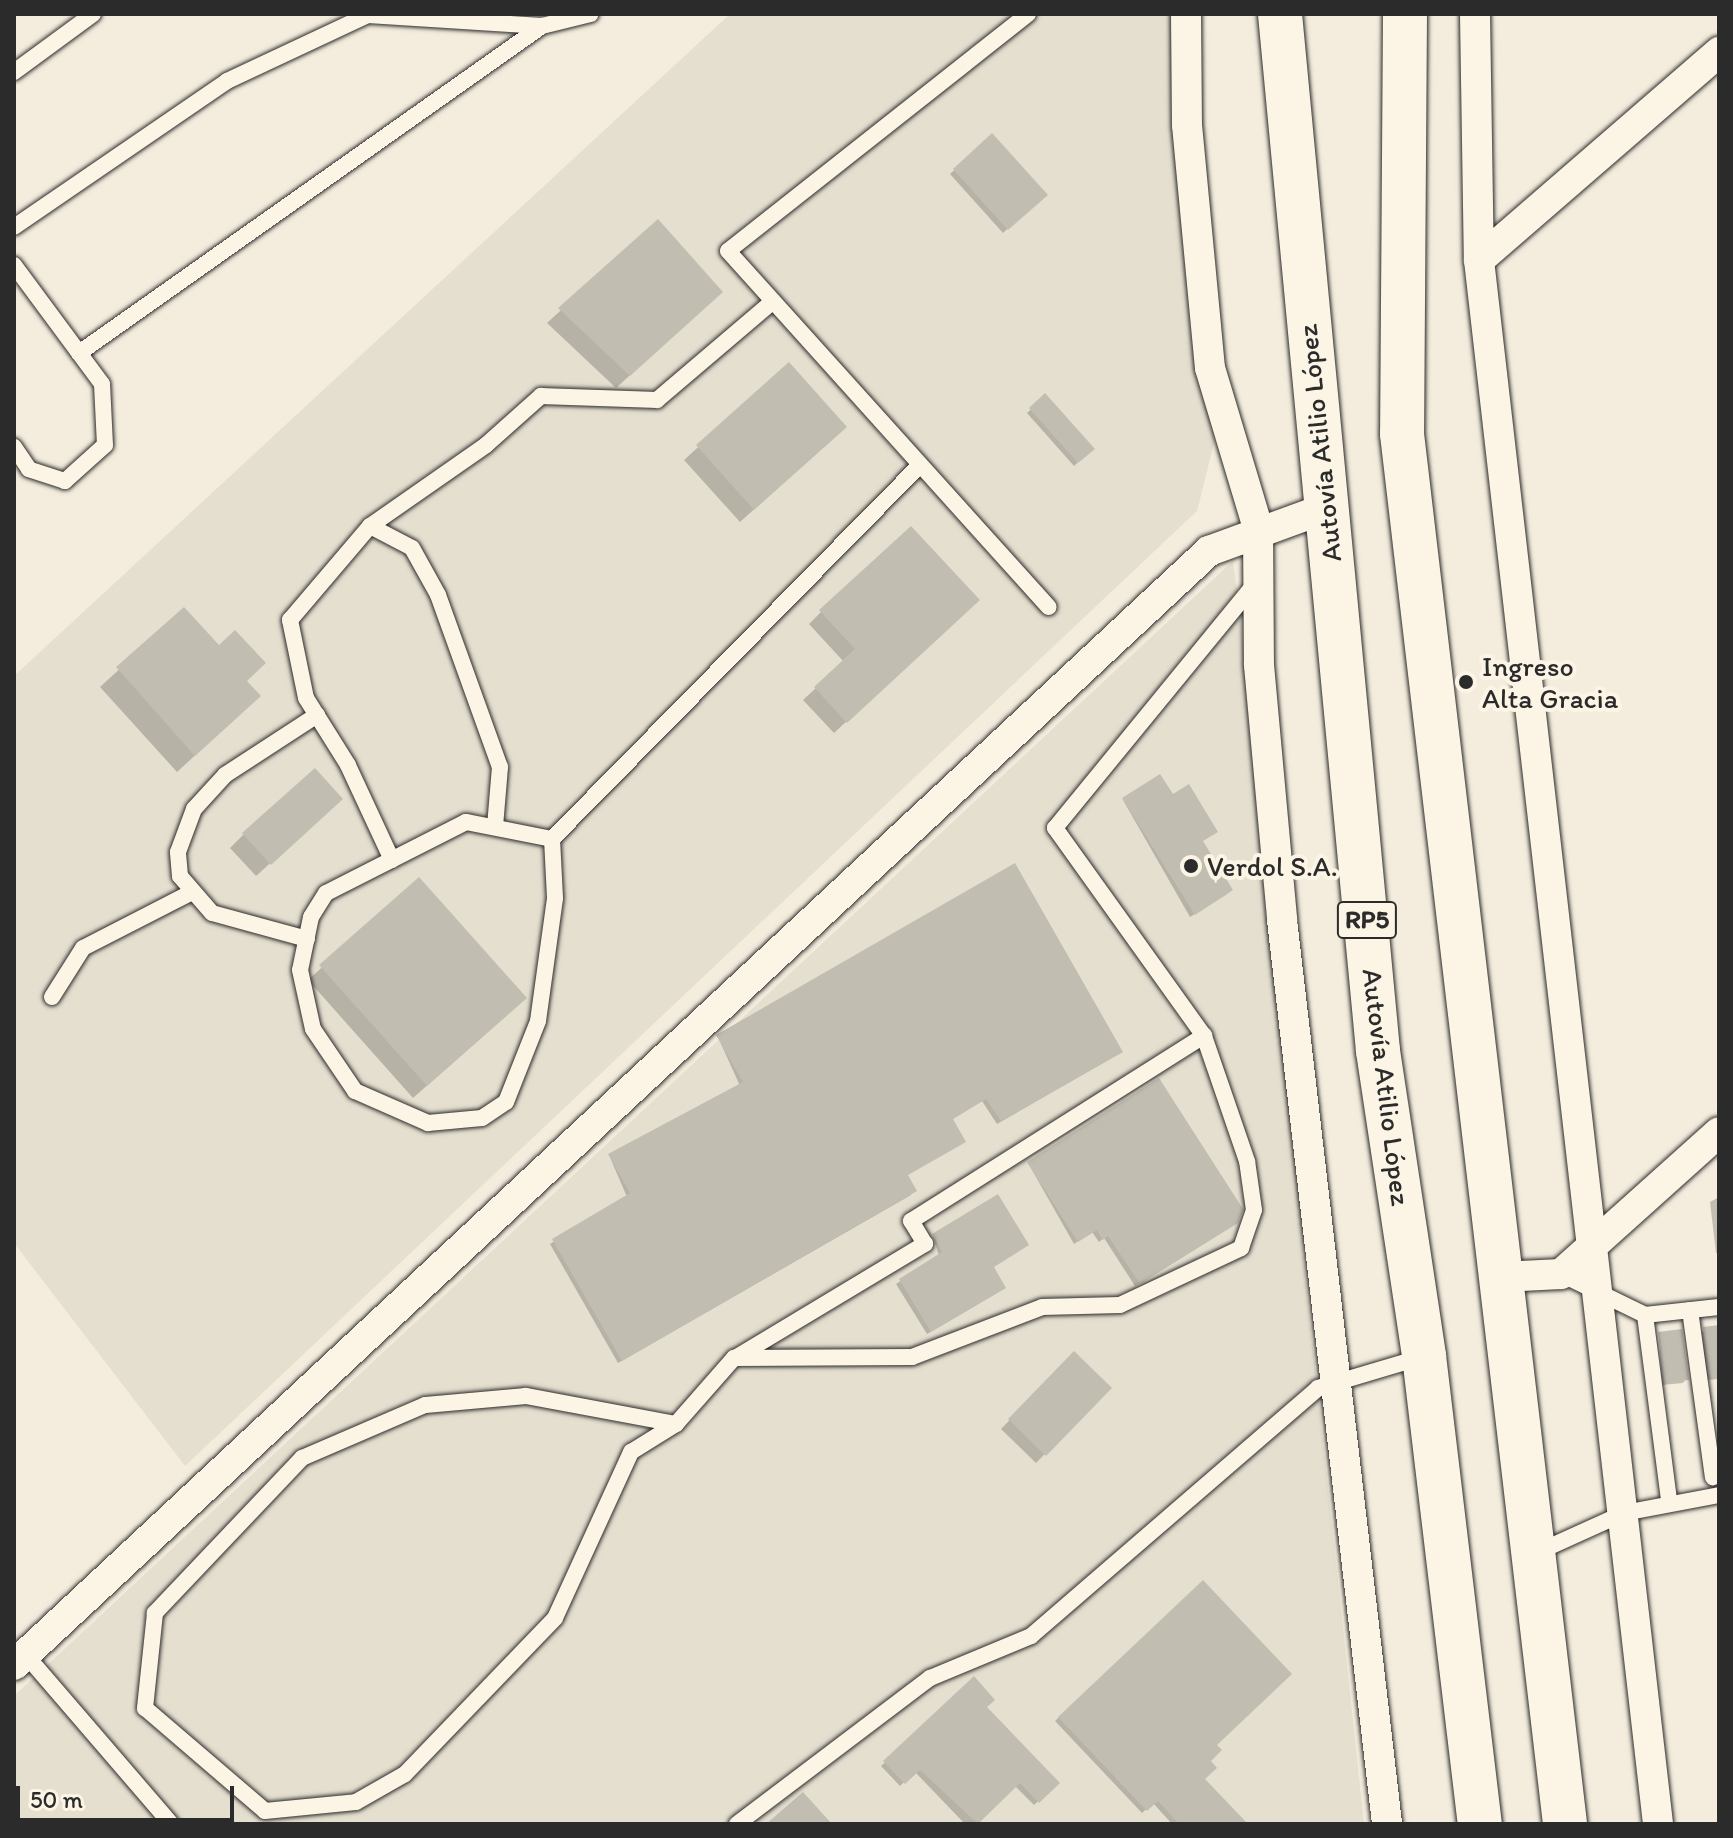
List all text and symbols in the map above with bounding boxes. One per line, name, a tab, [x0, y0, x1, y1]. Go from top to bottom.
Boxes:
street label: Autovía Atilio López	[1290, 322, 1348, 564]
place label: Ingreso Alta Gracia	[1482, 649, 1619, 715]
marker: Ingreso Alta Gracia	[1457, 673, 1475, 691]
place label: Verdol S.A.	[1207, 849, 1338, 883]
marker: Verdol S.A.	[1182, 857, 1200, 875]
road number: RP5	[1335, 898, 1399, 942]
street label: Autovía Atilio López	[1356, 966, 1418, 1208]
scale bar	[20, 1770, 238, 1820]
text: 50 m	[30, 1785, 83, 1814]

